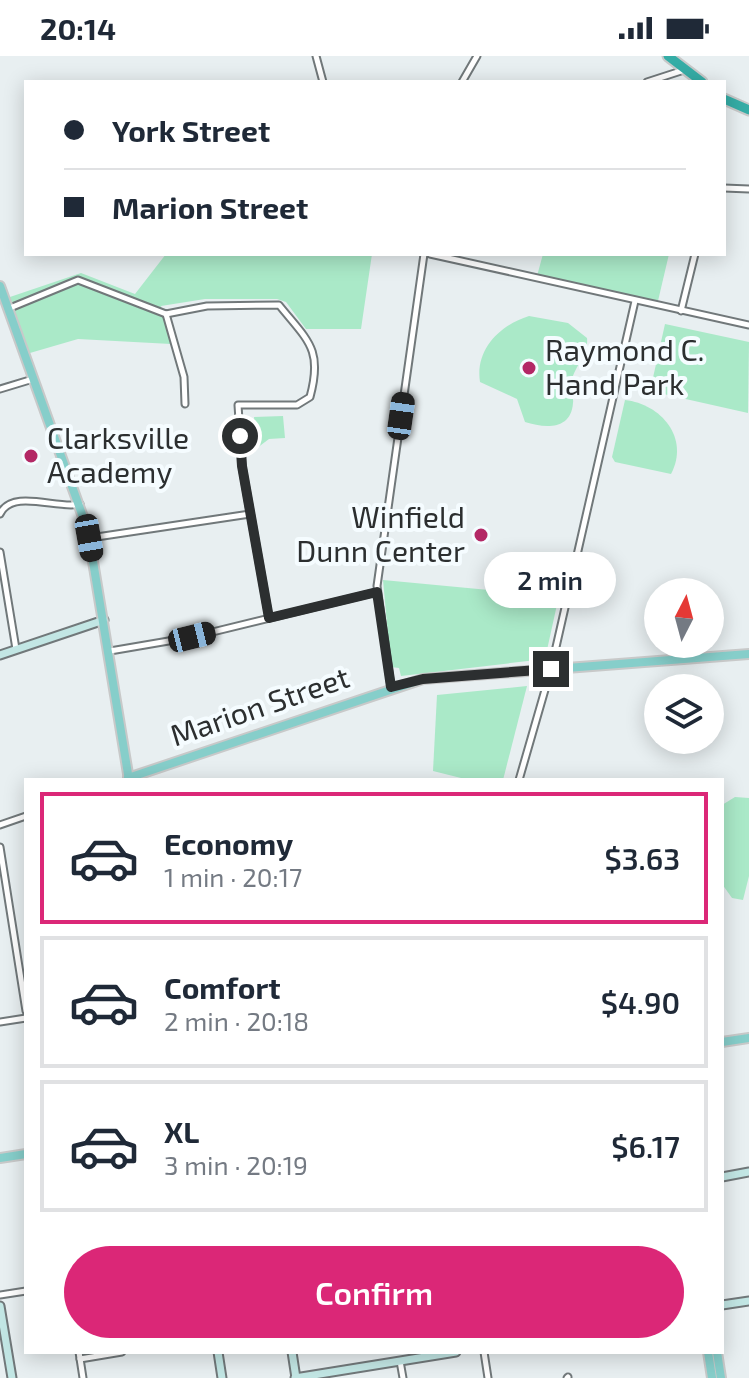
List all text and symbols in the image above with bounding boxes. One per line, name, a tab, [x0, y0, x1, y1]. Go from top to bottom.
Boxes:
text: 20:14	[40, 10, 116, 46]
text: York Street	[112, 112, 270, 148]
text: Marion Street	[112, 189, 308, 225]
place label: Raymond C. Hand Park	[545, 331, 704, 401]
marker: Raymond C. Hand Park	[520, 359, 538, 377]
car	[386, 391, 416, 441]
route start	[222, 418, 258, 454]
place label: Clarksville Academy	[47, 419, 189, 489]
marker: Clarksville Academy	[22, 447, 40, 465]
place label: Winfield Dunn Center	[296, 498, 465, 568]
car	[73, 512, 105, 564]
marker: Winfield Dunn Center	[472, 526, 490, 544]
callout: 2 min	[485, 553, 617, 609]
text: 2 min	[517, 564, 583, 595]
north arrow	[644, 578, 724, 658]
map controls	[644, 578, 724, 754]
car	[166, 620, 218, 654]
route end	[533, 651, 569, 687]
street label: Marion Street	[165, 658, 354, 753]
button: layers	[644, 674, 724, 754]
icon: car	[68, 822, 140, 894]
text: Economy	[164, 825, 293, 861]
text: $3.63	[604, 840, 680, 876]
text: 1 min · 20:17	[164, 861, 302, 892]
icon: car	[68, 966, 140, 1038]
text: Comfort	[164, 969, 281, 1005]
text: $4.90	[601, 984, 680, 1020]
text: 2 min · 20:18	[164, 1005, 309, 1036]
icon: car	[68, 1110, 140, 1182]
text: XL	[164, 1113, 199, 1149]
text: $6.17	[611, 1128, 680, 1164]
text: 3 min · 20:19	[164, 1149, 308, 1180]
button: Confirm	[64, 1246, 684, 1338]

